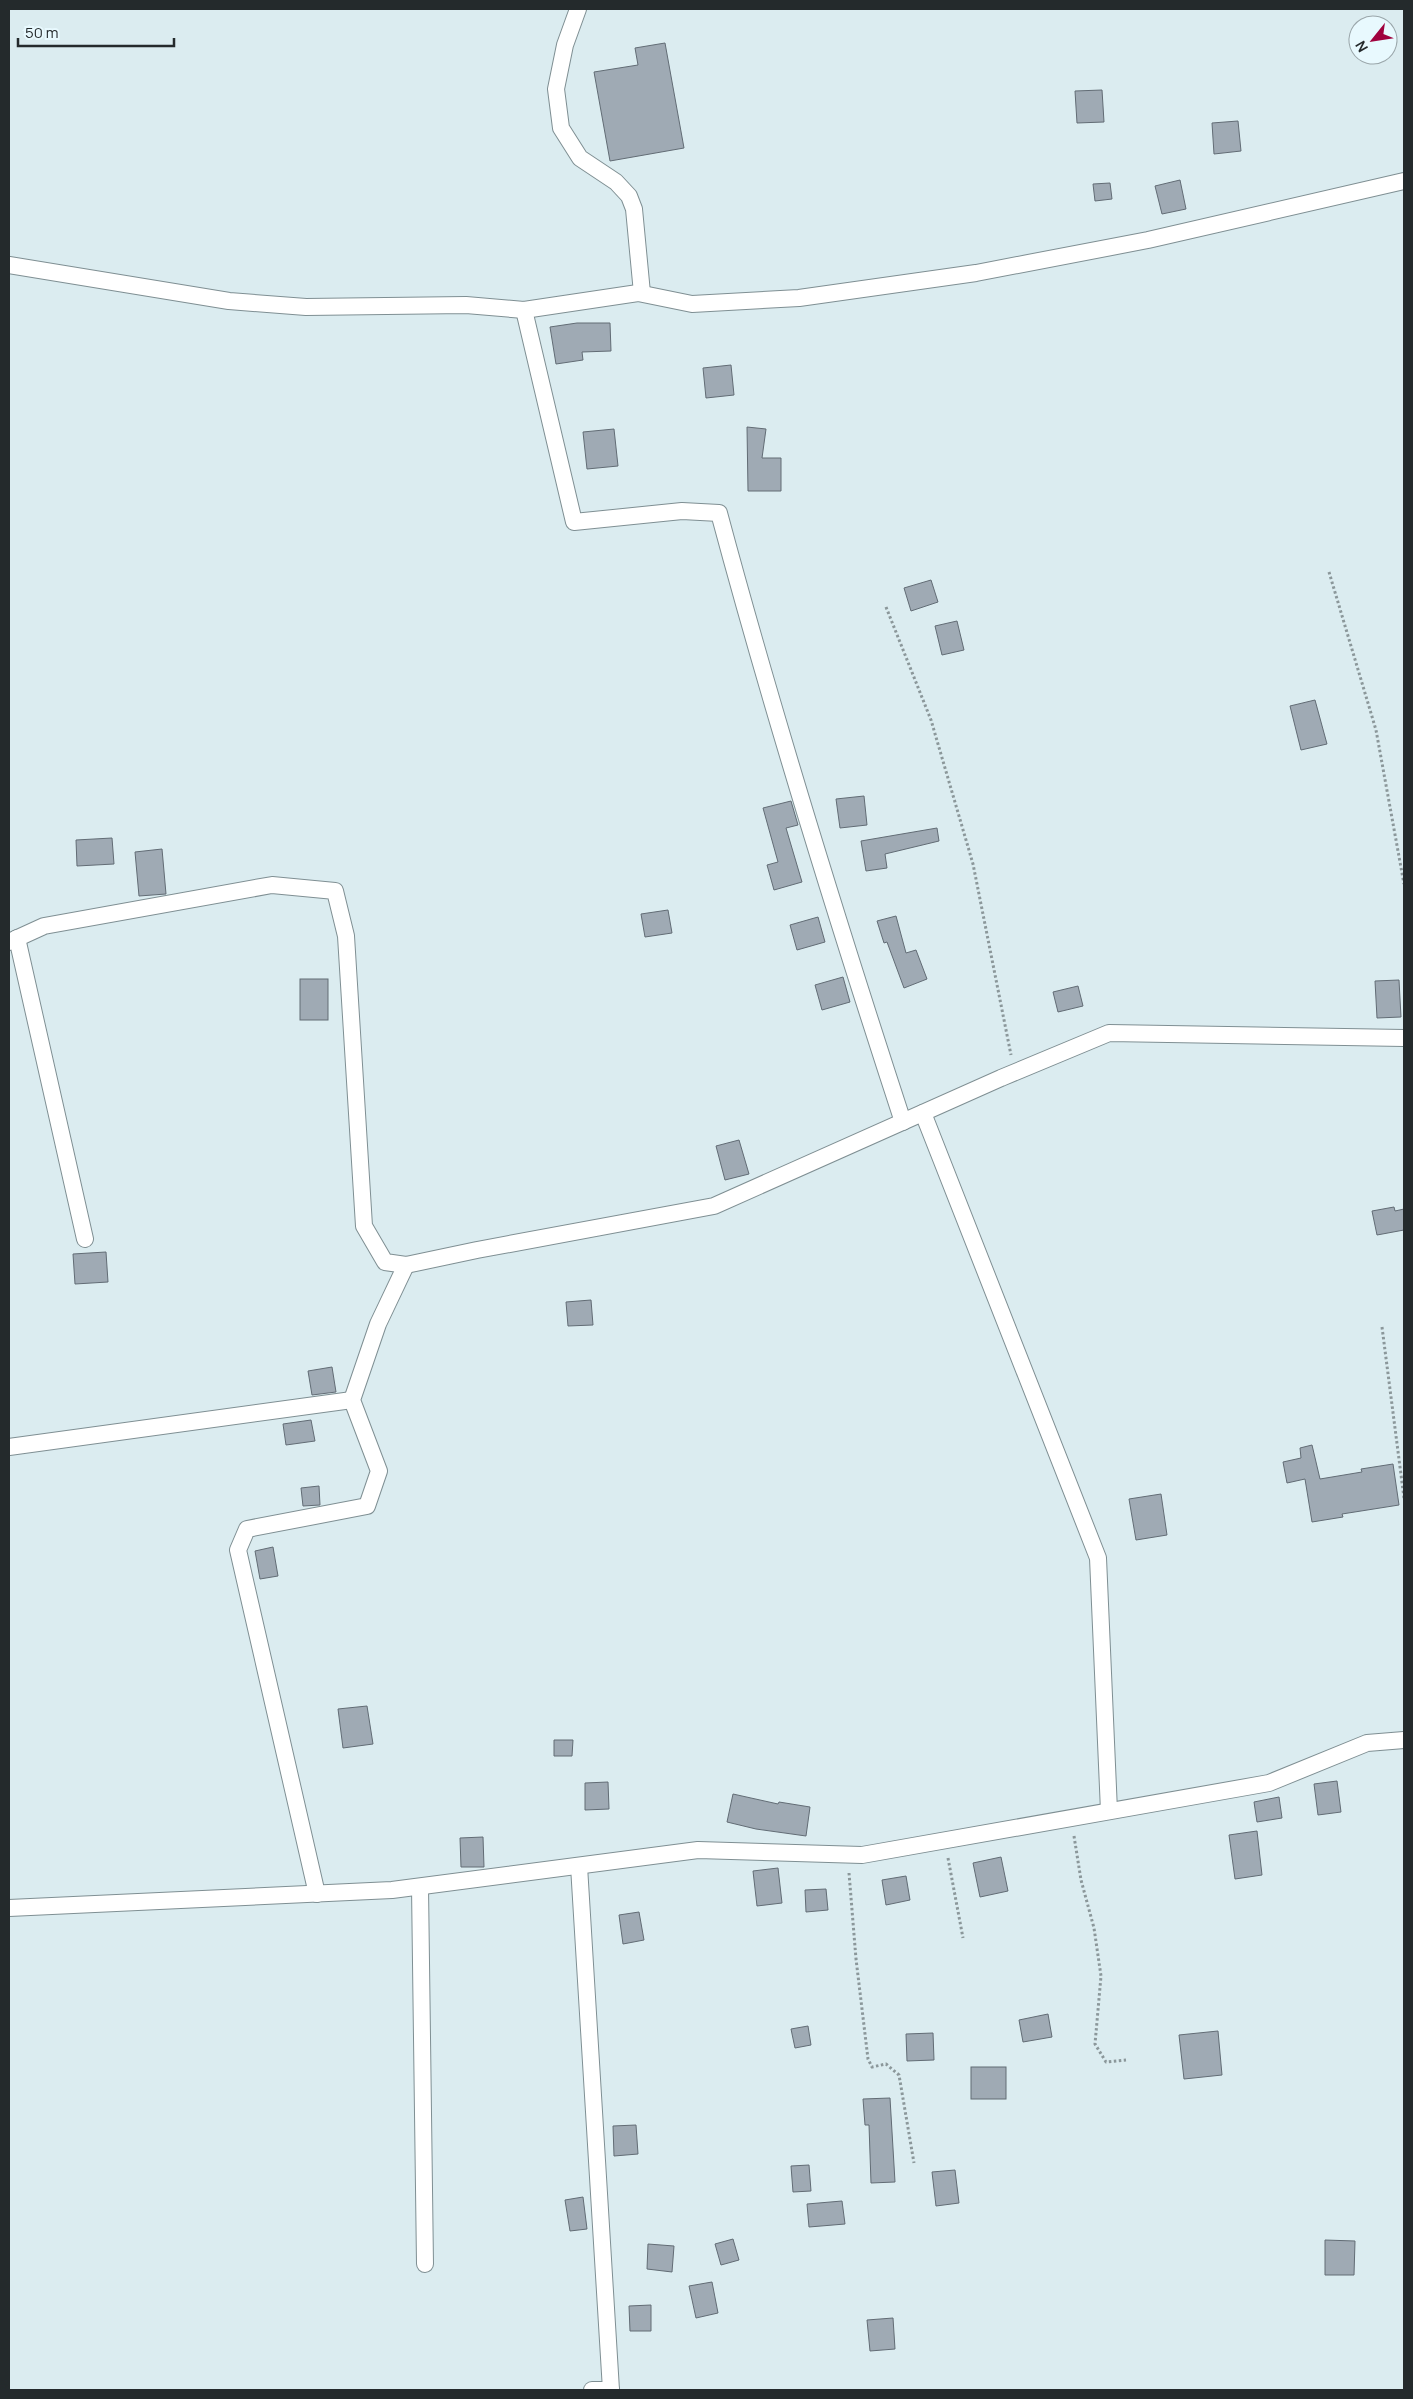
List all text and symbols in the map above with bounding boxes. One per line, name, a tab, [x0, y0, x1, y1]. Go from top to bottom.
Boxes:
scale bar	[18, 15, 174, 47]
north arrow	[1348, 15, 1398, 65]
text: 50 m	[25, 22, 59, 43]
text: N	[1351, 38, 1372, 56]

